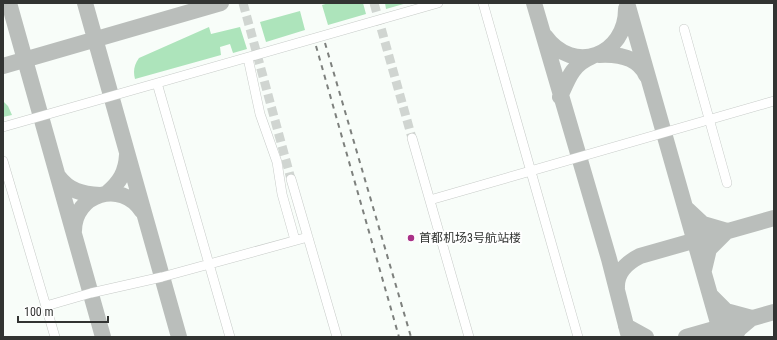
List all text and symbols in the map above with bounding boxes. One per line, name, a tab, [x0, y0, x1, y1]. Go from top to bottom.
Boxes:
place label: 首都机场3号航站楼	[419, 231, 521, 245]
marker: 首都机场3号航站楼	[406, 233, 416, 243]
scale bar	[18, 298, 108, 324]
text: 100 m	[24, 305, 54, 319]

